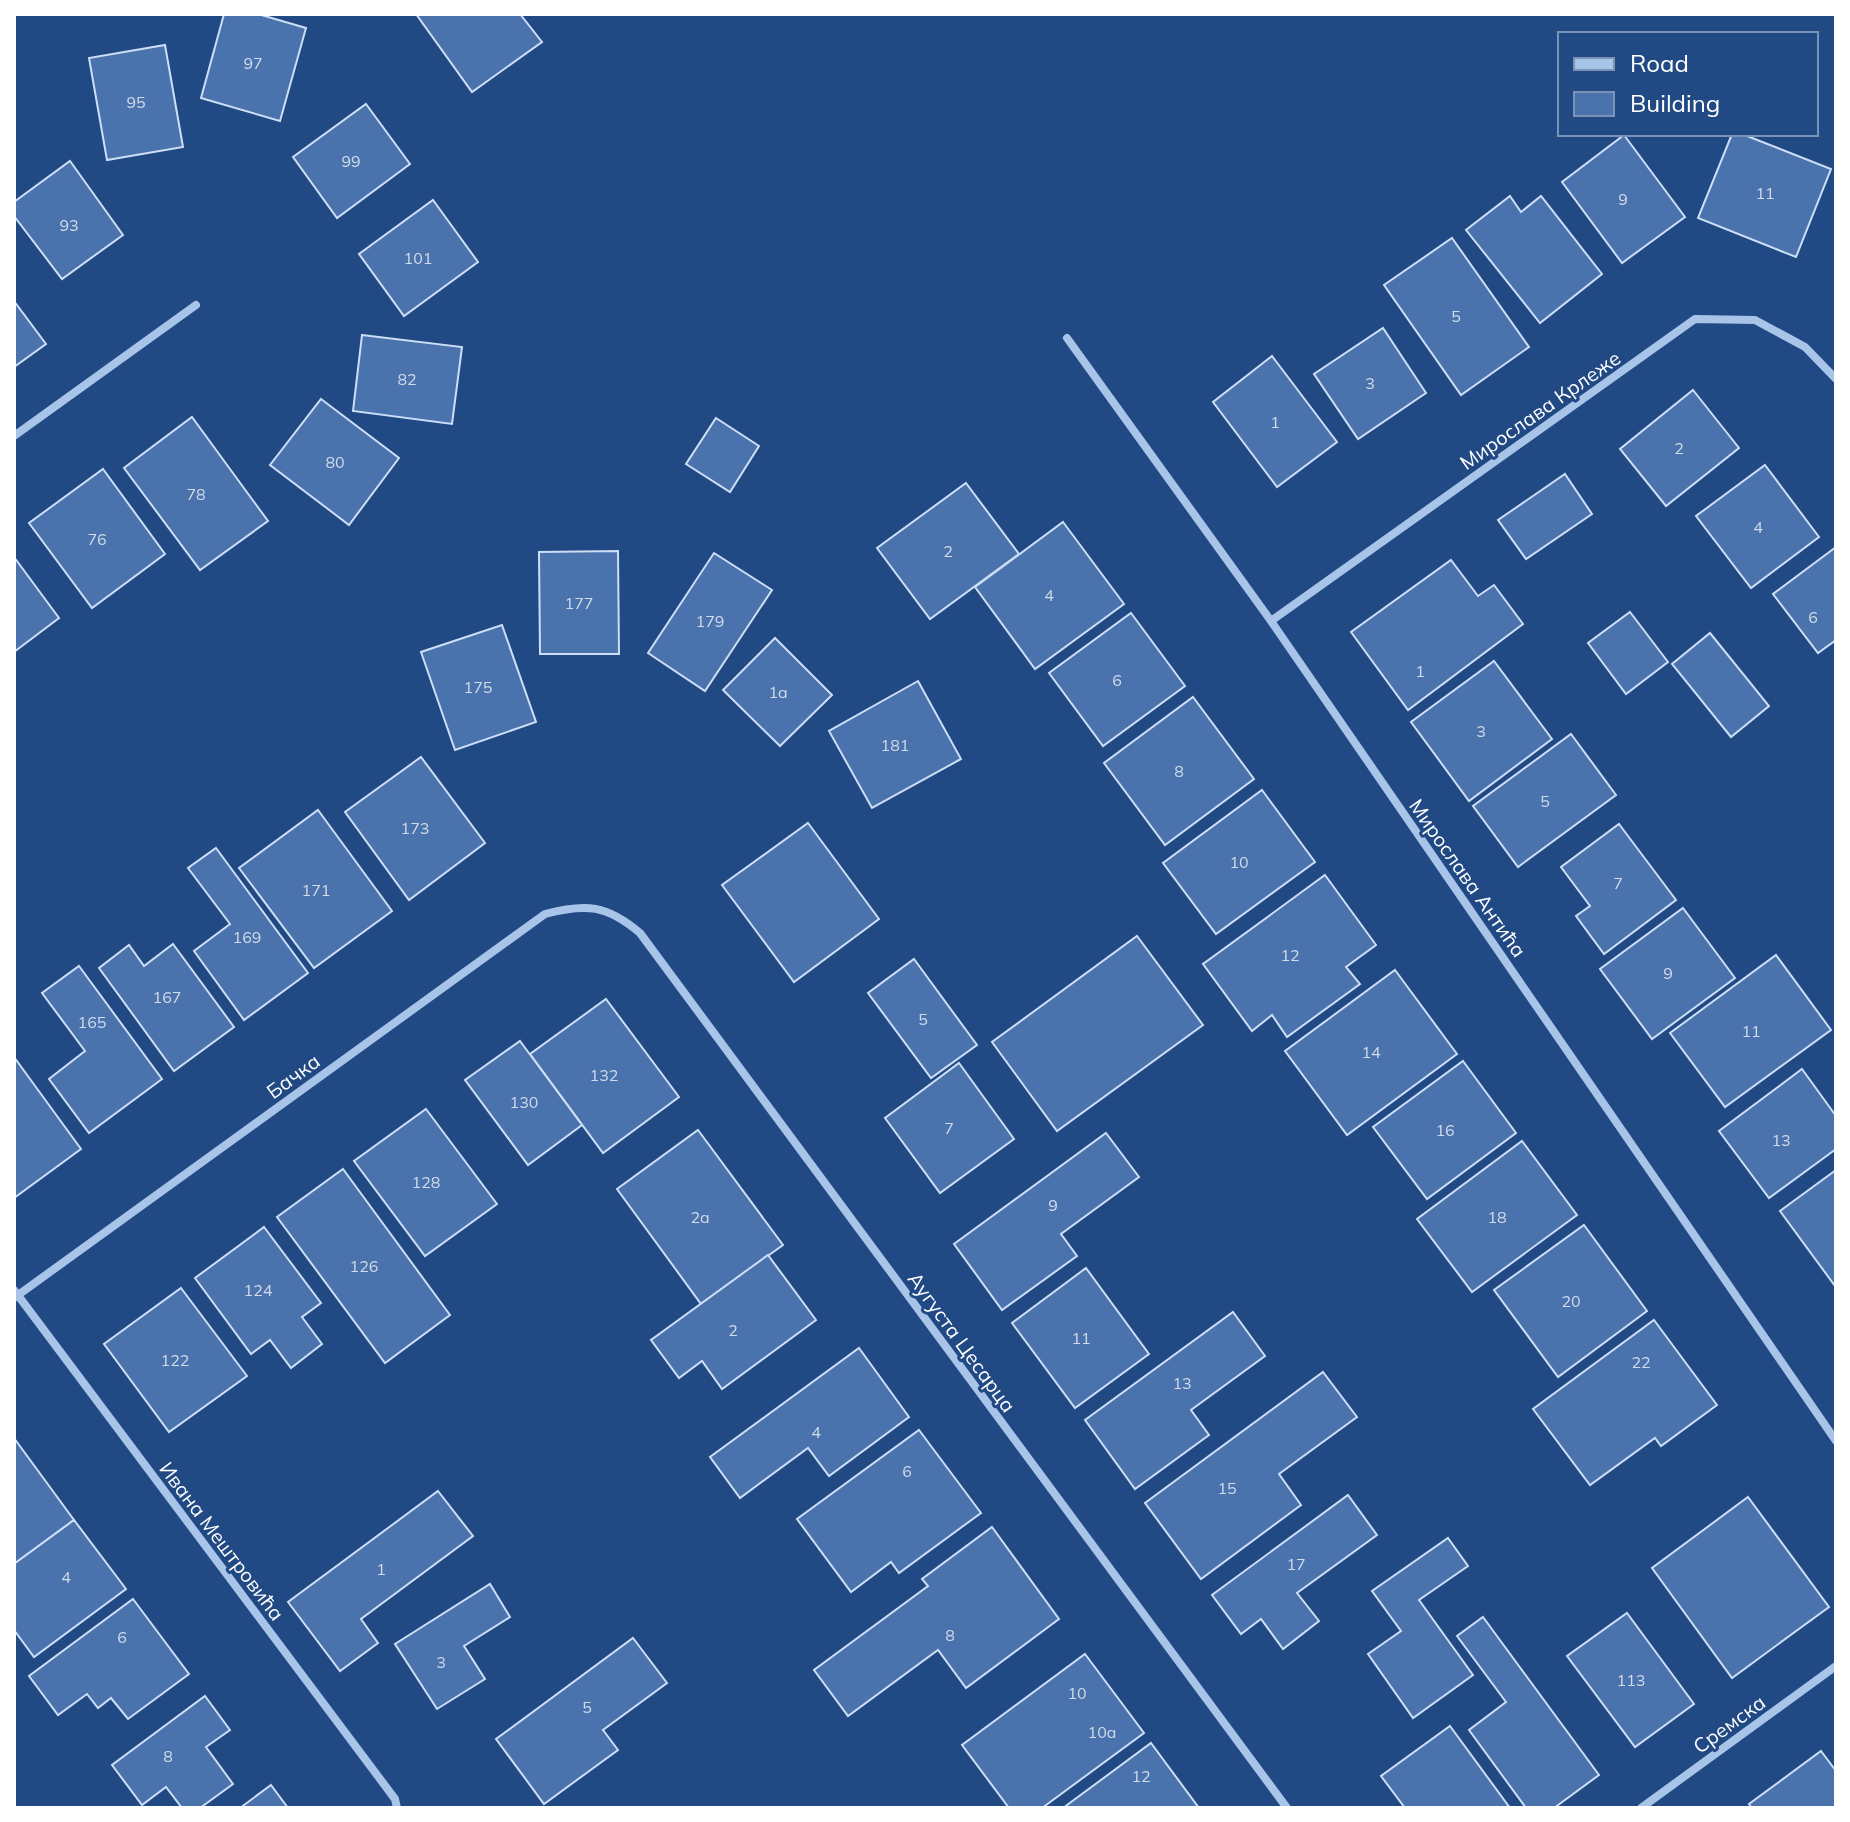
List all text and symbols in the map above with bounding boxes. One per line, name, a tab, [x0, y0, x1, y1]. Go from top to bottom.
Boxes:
legend	[1558, 32, 1818, 136]
text: Road	[1630, 48, 1689, 78]
house number: 97	[243, 53, 263, 73]
text: Building	[1630, 88, 1720, 118]
house number: 95	[126, 92, 146, 112]
house number: 99	[341, 151, 361, 171]
house number: 11	[1755, 183, 1775, 203]
house number: 9	[1618, 189, 1628, 209]
house number: 93	[59, 215, 79, 235]
house number: 101	[404, 248, 432, 268]
house number: 5	[1451, 306, 1461, 326]
street label: Мирослава Крлеже	[1455, 345, 1625, 475]
house number: 82	[397, 369, 417, 389]
house number: 3	[1365, 373, 1375, 393]
house number: 1	[1270, 412, 1280, 432]
house number: 2	[1674, 438, 1684, 458]
house number: 80	[325, 452, 345, 472]
house number: 78	[186, 484, 206, 504]
house number: 4	[1753, 517, 1763, 537]
house number: 76	[87, 529, 107, 549]
house number: 2	[943, 541, 953, 561]
house number: 4	[1044, 585, 1054, 605]
house number: 177	[565, 593, 593, 613]
house number: 6	[1808, 607, 1818, 627]
house number: 179	[696, 611, 724, 631]
house number: 1	[1415, 661, 1425, 681]
house number: 6	[1112, 670, 1122, 690]
house number: 175	[464, 677, 492, 697]
house number: 1a	[768, 682, 788, 702]
house number: 3	[1476, 721, 1486, 741]
house number: 181	[881, 735, 909, 755]
house number: 8	[1174, 761, 1184, 781]
house number: 5	[1540, 791, 1550, 811]
street label: Мирослава Антића	[1404, 794, 1532, 962]
house number: 173	[401, 818, 429, 838]
house number: 10	[1229, 852, 1249, 872]
house number: 7	[1613, 873, 1623, 893]
house number: 171	[302, 880, 330, 900]
house number: 169	[233, 927, 261, 947]
house number: 12	[1280, 945, 1300, 965]
house number: 9	[1663, 963, 1673, 983]
house number: 167	[153, 987, 181, 1007]
house number: 5	[918, 1009, 928, 1029]
house number: 165	[78, 1012, 106, 1032]
house number: 11	[1741, 1021, 1761, 1041]
house number: 14	[1361, 1042, 1381, 1062]
street label: Бачка	[261, 1048, 325, 1104]
house number: 132	[590, 1065, 618, 1085]
house number: 130	[510, 1092, 538, 1112]
house number: 7	[944, 1118, 954, 1138]
house number: 16	[1435, 1120, 1455, 1140]
house number: 13	[1771, 1130, 1791, 1150]
house number: 128	[412, 1172, 440, 1192]
house number: 9	[1048, 1195, 1058, 1215]
house number: 2a	[690, 1207, 710, 1227]
house number: 18	[1487, 1207, 1507, 1227]
house number: 126	[350, 1256, 378, 1276]
street label: Аугуста Цесарца	[903, 1267, 1021, 1417]
house number: 124	[244, 1280, 273, 1300]
house number: 20	[1561, 1291, 1581, 1311]
house number: 2	[728, 1320, 738, 1340]
house number: 11	[1071, 1328, 1091, 1348]
house number: 122	[161, 1350, 189, 1370]
house number: 22	[1631, 1352, 1651, 1372]
house number: 13	[1172, 1373, 1192, 1393]
house number: 4	[811, 1422, 821, 1442]
street label: Ивана Мештровића	[154, 1457, 290, 1625]
house number: 6	[902, 1461, 912, 1481]
house number: 15	[1217, 1478, 1237, 1498]
house number: 17	[1286, 1554, 1306, 1574]
house number: 1	[376, 1559, 386, 1579]
house number: 4	[61, 1567, 71, 1587]
house number: 8	[945, 1625, 955, 1645]
house number: 6	[117, 1627, 127, 1647]
house number: 3	[436, 1652, 446, 1672]
house number: 113	[1617, 1670, 1645, 1690]
house number: 10	[1067, 1683, 1087, 1703]
street label: Сремска	[1688, 1689, 1770, 1759]
house number: 5	[582, 1697, 592, 1717]
house number: 10a	[1088, 1722, 1116, 1742]
house number: 8	[163, 1746, 173, 1766]
house number: 12	[1131, 1766, 1151, 1786]

